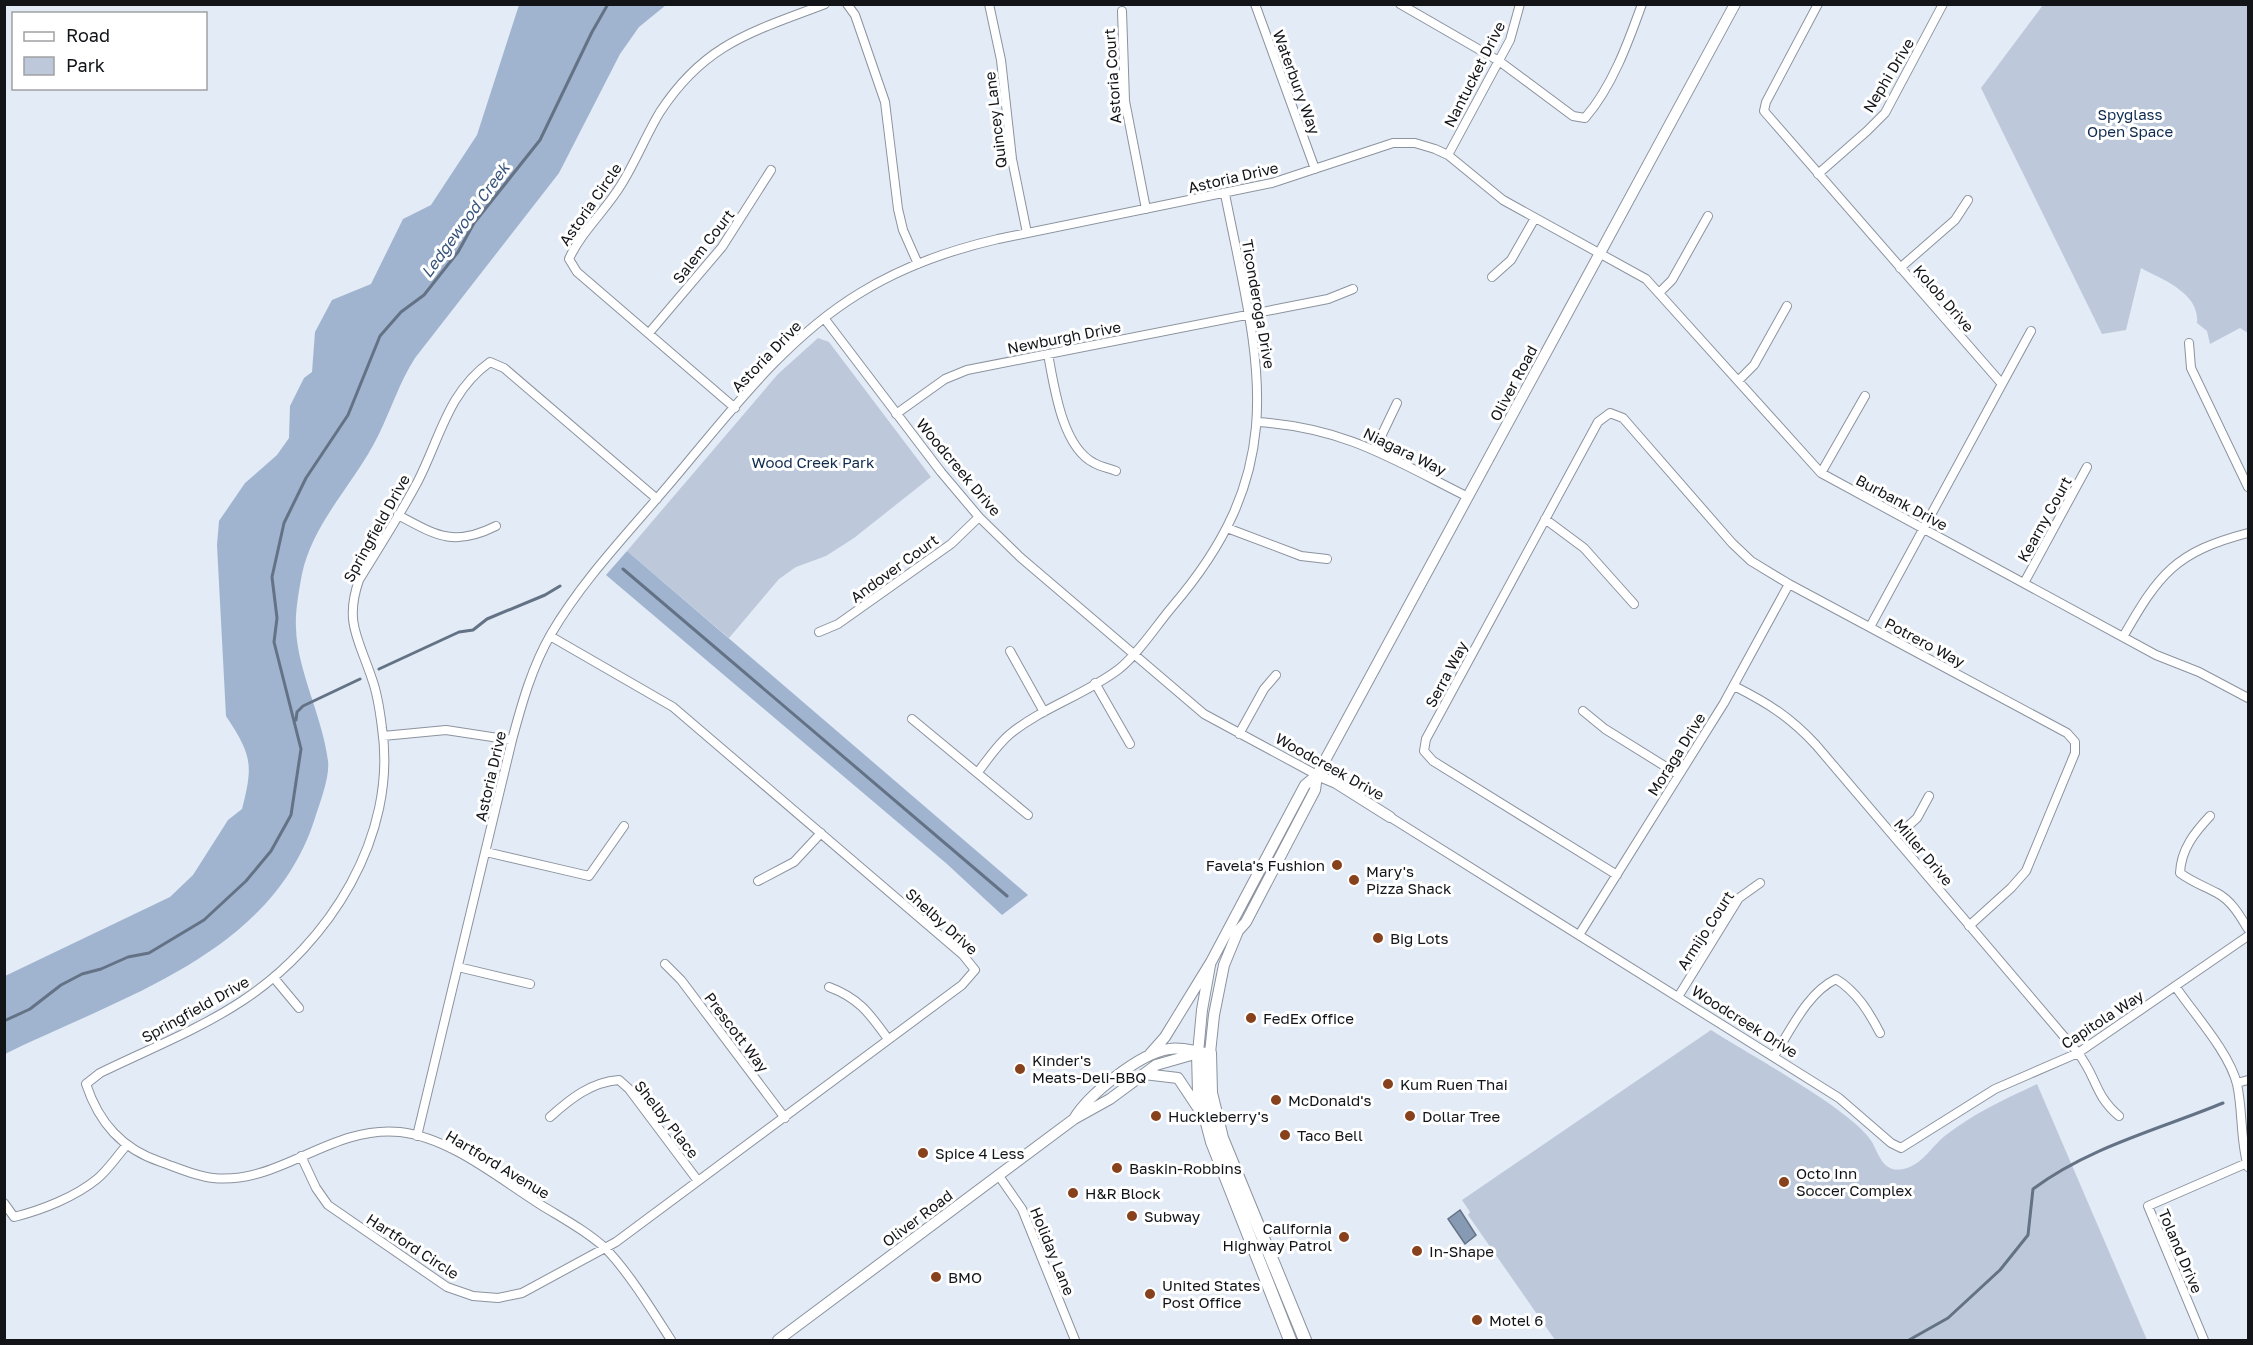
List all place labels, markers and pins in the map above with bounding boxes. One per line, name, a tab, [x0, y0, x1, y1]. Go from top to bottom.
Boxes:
place label: Favela's Fushion	[1206, 856, 1325, 874]
marker: Favela's Fushion	[1330, 858, 1344, 872]
place label: Mary's Pizza Shack	[1366, 862, 1452, 897]
marker: Mary's Pizza Shack	[1347, 873, 1361, 887]
place label: Big Lots	[1390, 929, 1448, 947]
marker: Big Lots	[1371, 931, 1385, 945]
place label: FedEx Office	[1263, 1009, 1354, 1027]
marker: FedEx Office	[1244, 1011, 1258, 1025]
place label: Kinder's Meats-Deli-BBQ	[1032, 1051, 1146, 1086]
marker: Kinder's Meats-Deli-BBQ	[1013, 1062, 1027, 1076]
place label: Kum Ruen Thai	[1400, 1075, 1508, 1093]
marker: Kum Ruen Thai	[1381, 1077, 1395, 1091]
place label: McDonald's	[1288, 1091, 1371, 1109]
marker: McDonald's	[1269, 1093, 1283, 1107]
place label: Huckleberry's	[1168, 1107, 1269, 1125]
place label: Dollar Tree	[1422, 1107, 1501, 1125]
marker: Huckleberry's	[1149, 1109, 1163, 1123]
marker: Dollar Tree	[1403, 1109, 1417, 1123]
place label: Taco Bell	[1297, 1126, 1363, 1144]
marker: Taco Bell	[1278, 1128, 1292, 1142]
place label: Spice 4 Less	[935, 1144, 1024, 1162]
marker: Spice 4 Less	[916, 1146, 930, 1160]
place label: Baskin-Robbins	[1129, 1159, 1242, 1177]
marker: Baskin-Robbins	[1110, 1161, 1124, 1175]
place label: Octo Inn Soccer Complex	[1796, 1164, 1912, 1199]
marker: Octo Inn Soccer Complex	[1777, 1175, 1791, 1189]
place label: H&R Block	[1085, 1184, 1161, 1202]
marker: H&R Block	[1066, 1186, 1080, 1200]
place label: Subway	[1144, 1207, 1201, 1225]
marker: Subway	[1125, 1209, 1139, 1223]
place label: California Highway Patrol	[1223, 1219, 1332, 1254]
marker: California Highway Patrol	[1337, 1230, 1351, 1244]
place label: In-Shape	[1429, 1242, 1494, 1260]
marker: In-Shape	[1410, 1244, 1424, 1258]
place label: BMO	[948, 1268, 982, 1286]
marker: BMO	[929, 1270, 943, 1284]
place label: United States Post Office	[1162, 1276, 1260, 1311]
marker: United States Post Office	[1143, 1287, 1157, 1301]
place label: Motel 6	[1489, 1311, 1543, 1329]
marker: Motel 6	[1470, 1313, 1484, 1327]

